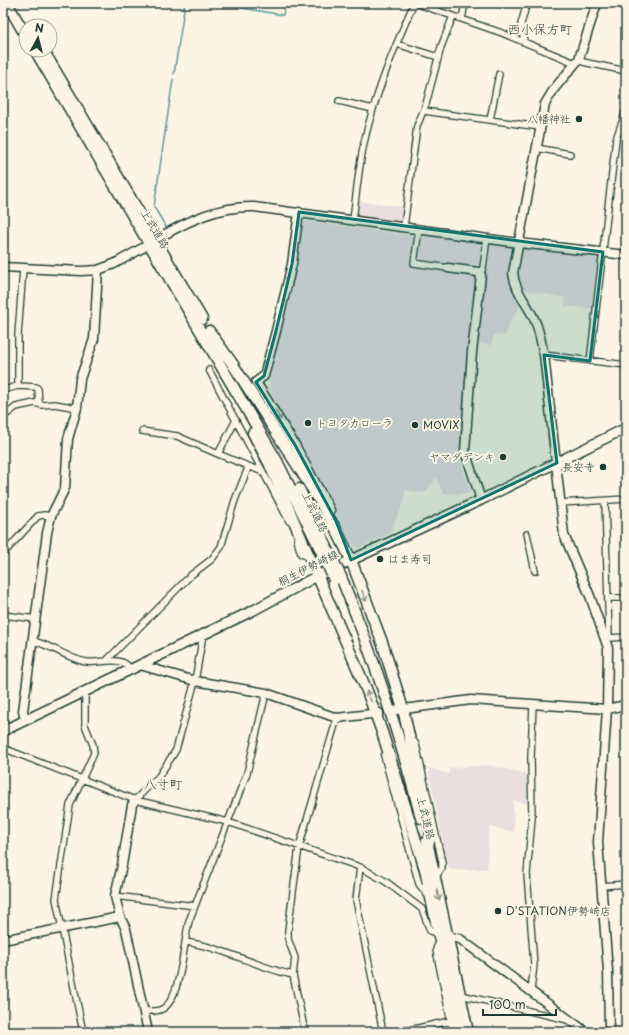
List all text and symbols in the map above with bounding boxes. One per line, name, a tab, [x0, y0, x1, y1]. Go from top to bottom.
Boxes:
north arrow	[18, 18, 58, 58]
text: N	[34, 19, 45, 37]
district label: 西小保方町	[507, 19, 573, 38]
place label: 八幡神社	[527, 110, 571, 127]
marker: 八幡神社	[574, 114, 584, 124]
street label: 上武道路	[137, 206, 174, 252]
one-way arrow	[274, 409, 282, 421]
place label: トヨタカローラ	[316, 414, 393, 431]
place label: MOVIX	[423, 416, 460, 433]
marker: トヨタカローラ	[303, 418, 313, 428]
marker: MOVIX	[410, 420, 420, 430]
place label: ヤマダデンキ	[429, 448, 495, 465]
marker: ヤマダデンキ	[498, 452, 508, 462]
place label: 長安寺	[562, 458, 595, 475]
marker: 長安寺	[598, 462, 608, 472]
street label: 上武道路	[298, 488, 333, 535]
street label: 桐生伊勢崎線	[275, 545, 341, 590]
place label: はま寿司	[388, 550, 432, 567]
marker: はま寿司	[375, 554, 385, 564]
one-way arrow	[361, 590, 369, 602]
one-way arrow	[364, 690, 372, 702]
district label: 八寸町	[143, 774, 183, 793]
street label: 上武道路	[413, 794, 440, 841]
one-way arrow	[435, 888, 443, 901]
place label: D'STATION伊勢崎店	[506, 902, 611, 919]
marker: D'STATION伊勢崎店	[493, 906, 503, 916]
scale bar	[483, 991, 556, 1017]
text: 100 m	[489, 995, 526, 1013]

